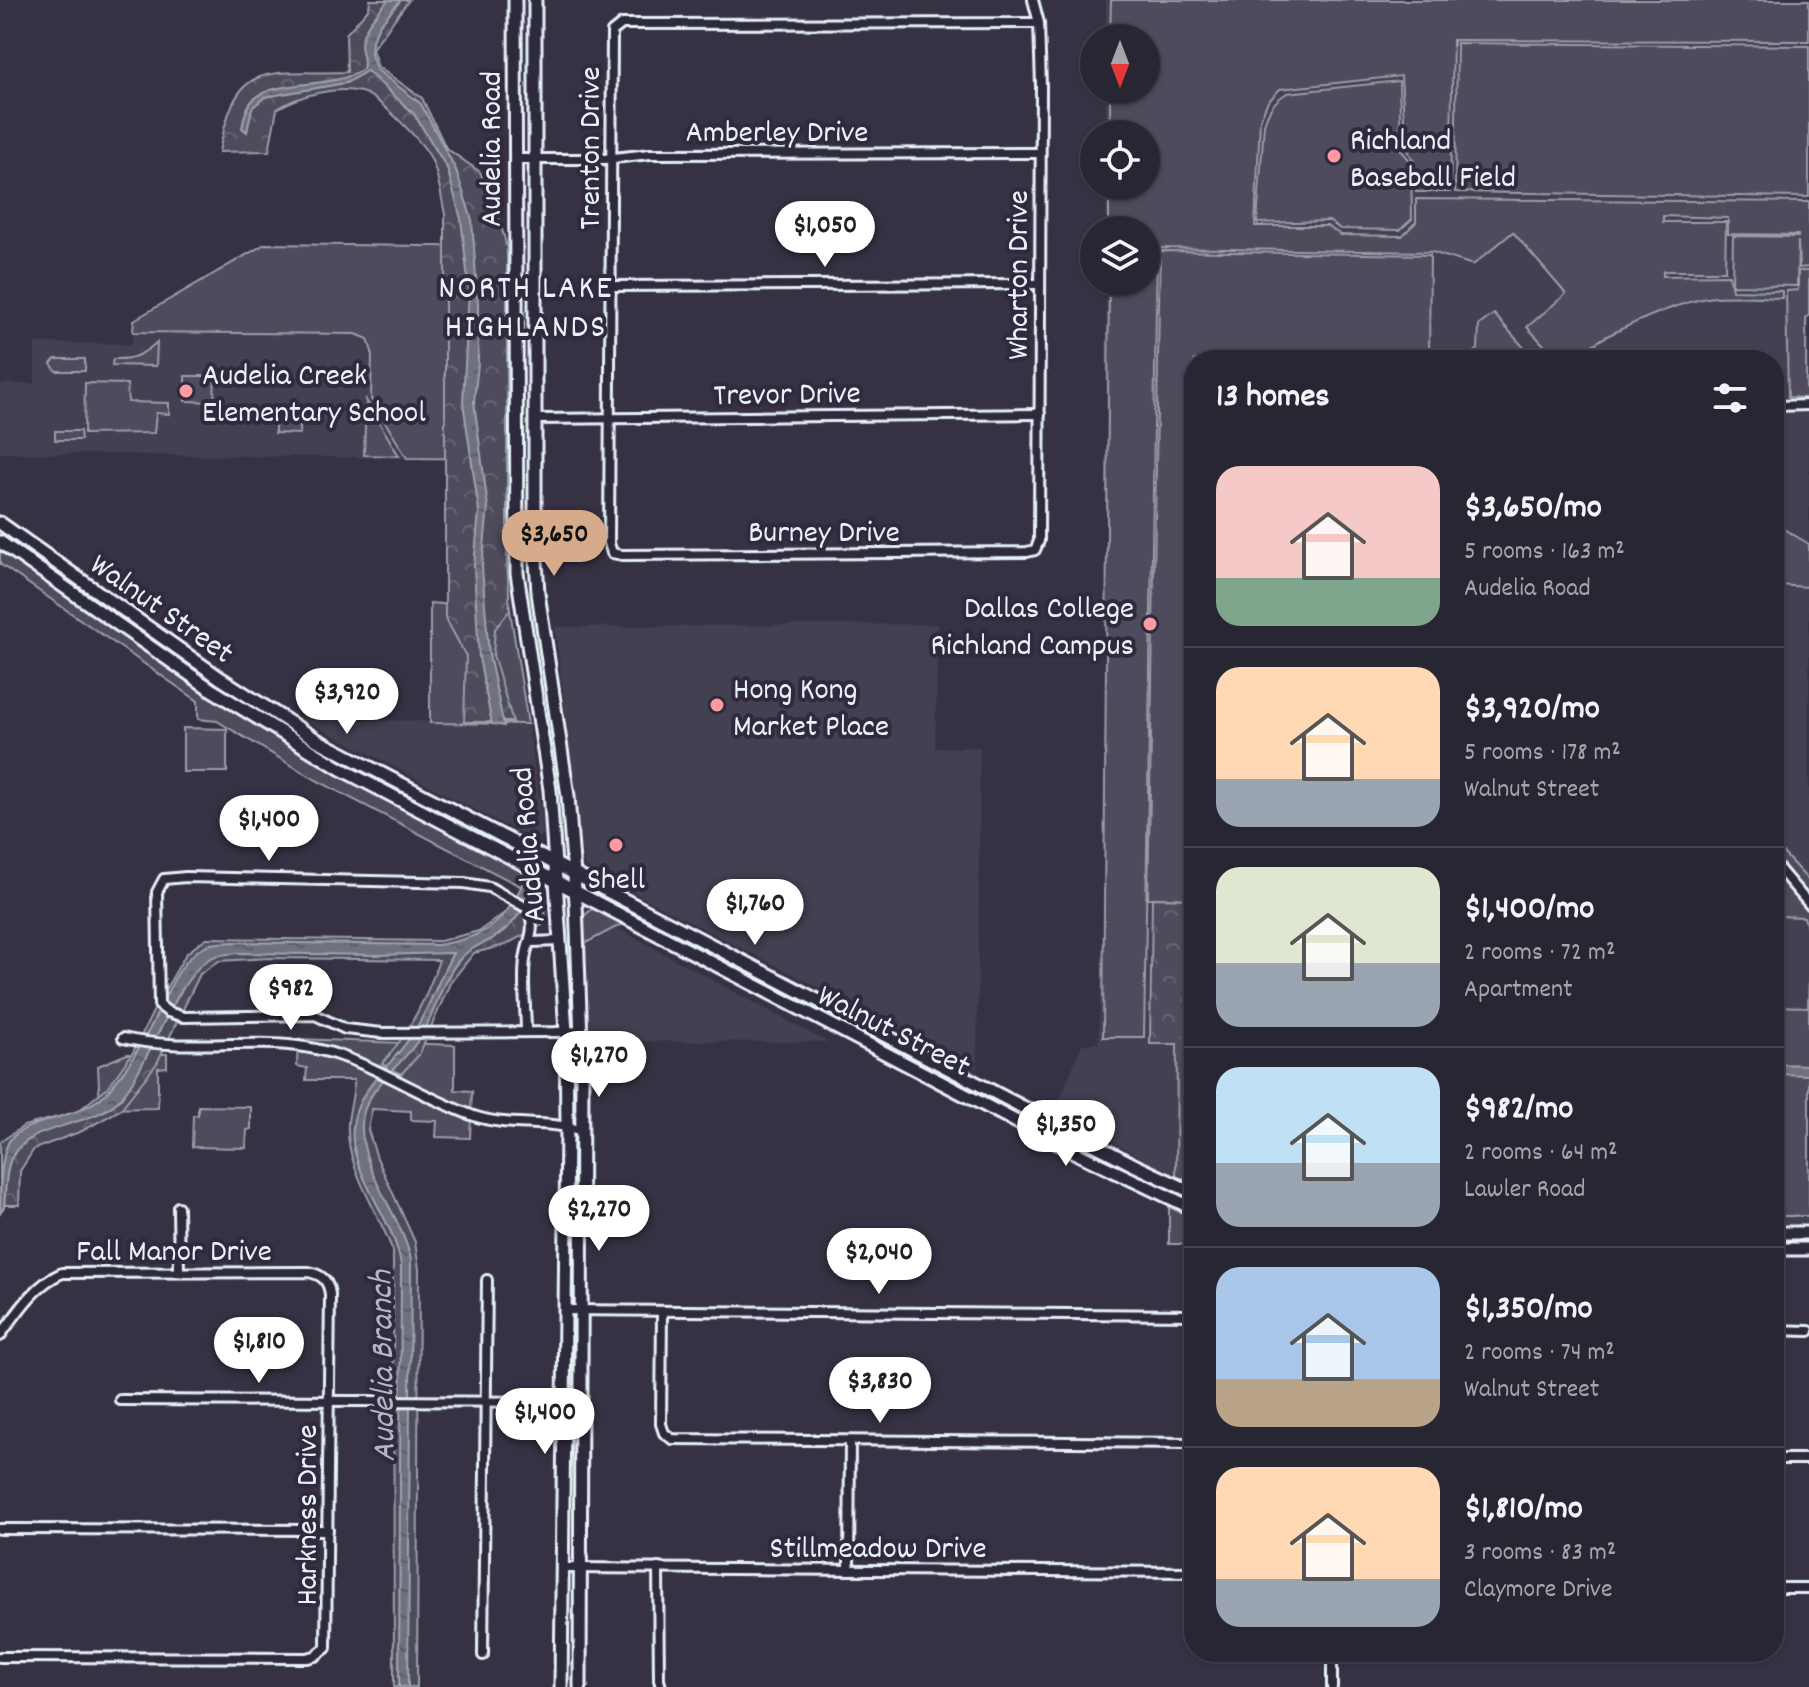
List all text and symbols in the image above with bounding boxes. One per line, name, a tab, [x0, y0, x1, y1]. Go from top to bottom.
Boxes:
north arrow	[1080, 24, 1160, 104]
map controls	[1080, 24, 1160, 296]
street label: Trenton Drive	[570, 66, 616, 230]
street label: Audelia Road	[471, 71, 517, 227]
street label: Amberley Drive	[686, 112, 868, 158]
button: locate	[1080, 120, 1160, 200]
place label: Richland Baseball Field	[1350, 120, 1516, 203]
marker: Richland Baseball Field	[1325, 147, 1343, 165]
street label: Wharton Drive	[998, 190, 1044, 360]
pin: $1,050	[760, 201, 890, 269]
text: $1,050	[793, 208, 857, 245]
button: layers	[1080, 216, 1160, 296]
district label: NORTH LAKE HIGHLANDS	[438, 266, 614, 354]
place label: Audelia Creek Elementary School	[202, 355, 426, 438]
street label: Trevor Drive	[713, 373, 861, 421]
text: 13 homes	[1216, 374, 1330, 423]
icon: filters	[1708, 376, 1752, 420]
marker: Audelia Creek Elementary School	[177, 382, 195, 400]
text: $3,650/mo	[1464, 485, 1602, 534]
icon: home	[1280, 498, 1376, 594]
pin: $3,650	[489, 510, 619, 578]
street label: Burney Drive	[748, 512, 900, 558]
text: $3,650	[520, 517, 588, 554]
text: 5 rooms · 163 m²	[1464, 534, 1625, 571]
street label: Walnut Street	[79, 545, 242, 678]
text: Audelia Road	[1464, 571, 1591, 608]
place label: Dallas College Richland Campus	[930, 588, 1134, 671]
marker: Dallas College Richland Campus	[1141, 615, 1159, 633]
pin: $3,920	[282, 668, 412, 736]
place label: Hong Kong Market Place	[733, 669, 889, 752]
text: $3,920	[313, 675, 381, 712]
text: $3,920/mo	[1464, 686, 1600, 735]
marker: Hong Kong Market Place	[708, 696, 726, 714]
icon: home	[1280, 699, 1376, 795]
text: 5 rooms · 178 m²	[1464, 735, 1621, 772]
street label: Audelia Road	[501, 765, 561, 924]
text: Walnut Street	[1464, 772, 1599, 809]
pin: $1,400	[204, 795, 334, 863]
text: $1,400	[238, 802, 300, 839]
marker: Shell	[607, 836, 625, 854]
place label: Shell	[587, 859, 645, 905]
pin: $1,760	[690, 879, 820, 947]
text: $1,760	[725, 886, 785, 923]
text: $1,400/mo	[1464, 886, 1595, 935]
icon: home	[1280, 899, 1376, 995]
text: 2 rooms · 72 m²	[1464, 935, 1615, 972]
pin: $982	[244, 964, 338, 1032]
text: $982	[268, 971, 314, 1008]
text: Apartment	[1464, 972, 1573, 1009]
street label: Walnut Street	[808, 975, 978, 1092]
pin: $1,270	[534, 1031, 664, 1099]
text: $1,270	[569, 1038, 629, 1075]
text: $982/mo	[1464, 1086, 1573, 1135]
icon: home	[1280, 1099, 1376, 1195]
pin: $1,350	[1001, 1100, 1131, 1168]
text: $1,350	[1035, 1107, 1097, 1144]
text: 2 rooms · 64 m²	[1464, 1135, 1618, 1172]
text: Lawler Road	[1464, 1172, 1585, 1209]
pin: $2,270	[534, 1185, 664, 1253]
text: $2,270	[567, 1192, 631, 1229]
pin: $2,040	[814, 1228, 944, 1296]
street label: Fall Manor Drive	[76, 1231, 272, 1277]
text: $2,040	[845, 1235, 913, 1272]
water label: Audelia Branch	[359, 1268, 412, 1462]
text: $1,350/mo	[1464, 1286, 1593, 1335]
icon: home	[1280, 1299, 1376, 1395]
pin: $1,810	[194, 1317, 324, 1385]
text: $1,810	[232, 1324, 286, 1361]
text: 2 rooms · 74 m²	[1464, 1335, 1615, 1372]
pin: $3,830	[815, 1357, 945, 1425]
text: $3,830	[847, 1364, 913, 1401]
text: Walnut Street	[1464, 1372, 1599, 1409]
pin: $1,400	[480, 1388, 610, 1456]
text: $1,400	[514, 1395, 576, 1432]
street label: Harkness Drive	[287, 1424, 333, 1606]
text: $1,810/mo	[1464, 1486, 1583, 1535]
icon: home	[1280, 1499, 1376, 1595]
street label: Stillmeadow Drive	[770, 1528, 986, 1574]
text: 3 rooms · 83 m²	[1464, 1535, 1616, 1572]
text: Claymore Drive	[1464, 1572, 1612, 1609]

